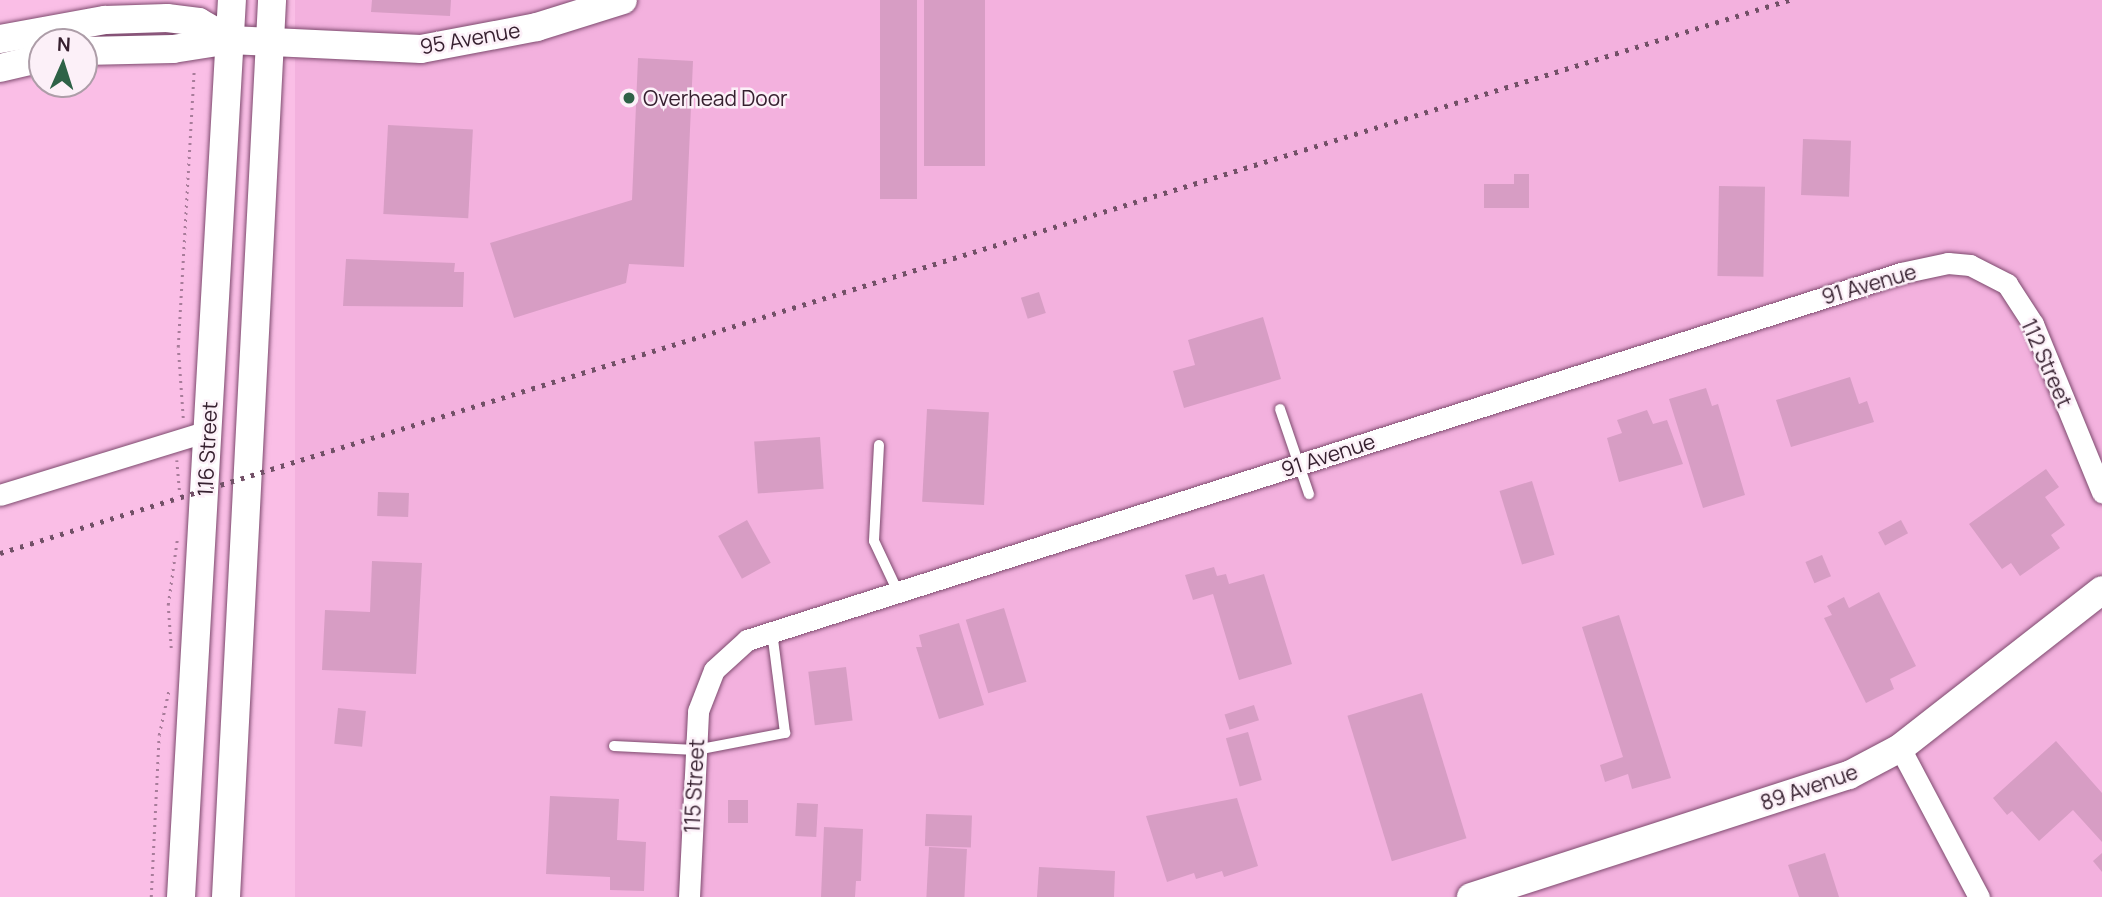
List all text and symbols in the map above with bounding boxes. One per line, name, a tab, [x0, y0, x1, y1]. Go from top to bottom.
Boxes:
street label: 95 Avenue	[418, 17, 522, 59]
north arrow	[28, 28, 98, 98]
text: N	[56, 31, 71, 57]
place label: Overhead Door	[643, 85, 788, 111]
marker: Overhead Door	[621, 90, 637, 106]
street label: 91 Avenue	[1819, 258, 1919, 310]
street label: 112 Street	[2016, 315, 2078, 411]
street label: 116 Street	[192, 401, 222, 497]
street label: 91 Avenue	[1278, 428, 1378, 482]
street label: 115 Street	[679, 738, 709, 834]
street label: 89 Avenue	[1757, 759, 1861, 815]

